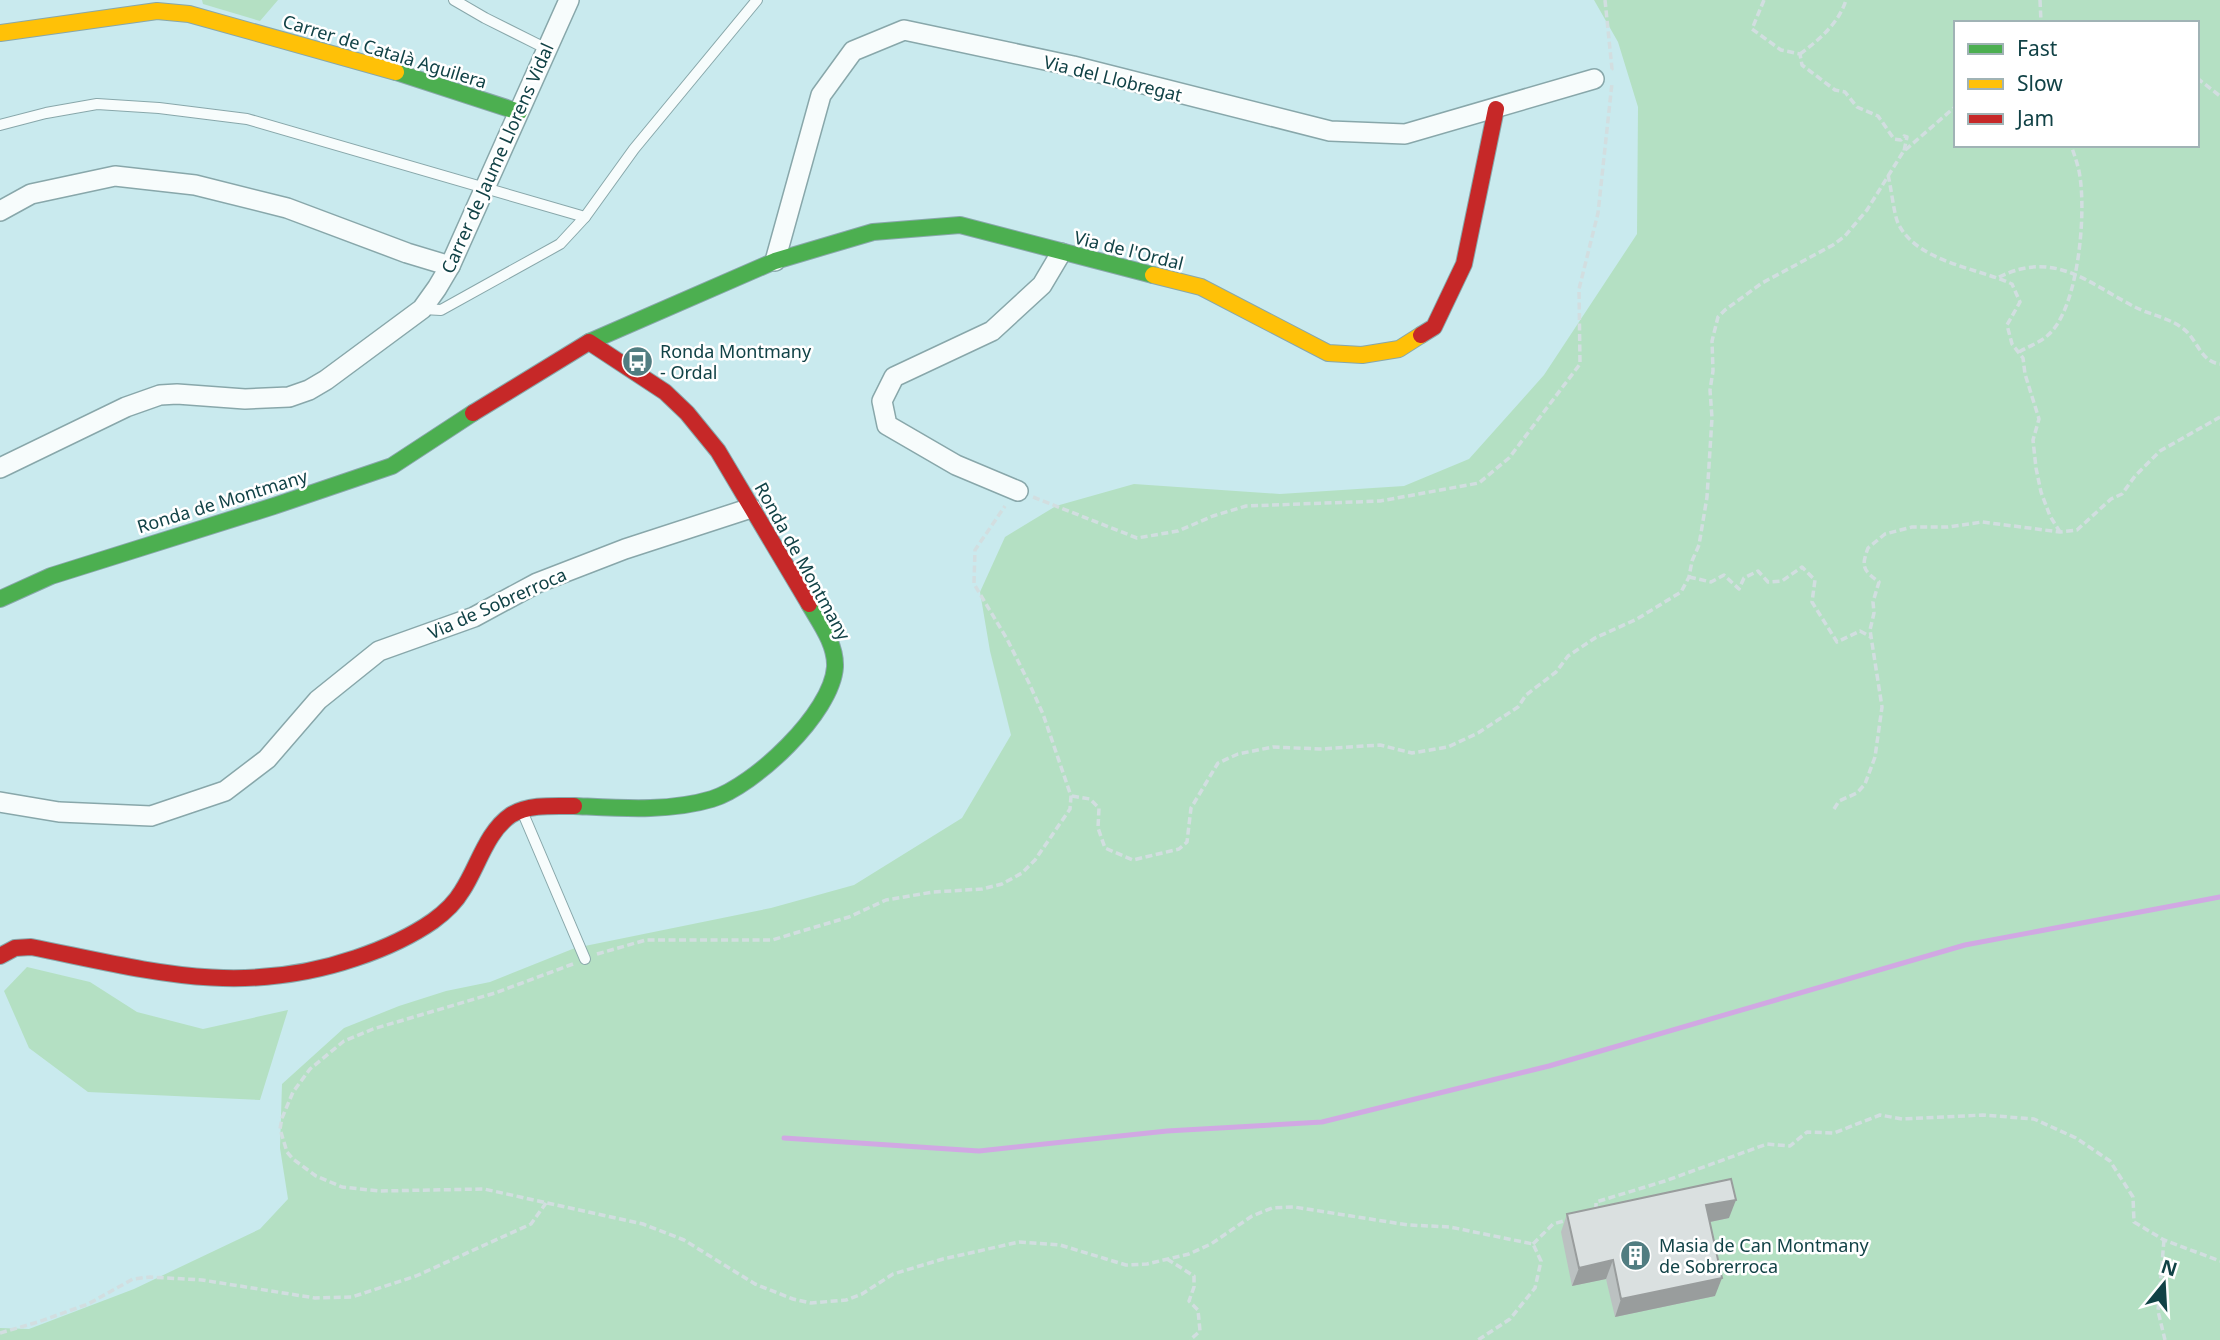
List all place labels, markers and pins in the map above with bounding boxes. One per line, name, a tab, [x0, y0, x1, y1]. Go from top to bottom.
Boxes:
place label: Ronda Montmany - Ordal	[660, 339, 812, 384]
bus stop icon: Ronda Montmany - Ordal	[620, 344, 654, 378]
place label: Masia de Can Montmany de Sobrerroca	[1659, 1233, 1870, 1278]
building icon: Masia de Can Montmany de Sobrerroca	[1619, 1238, 1653, 1272]

